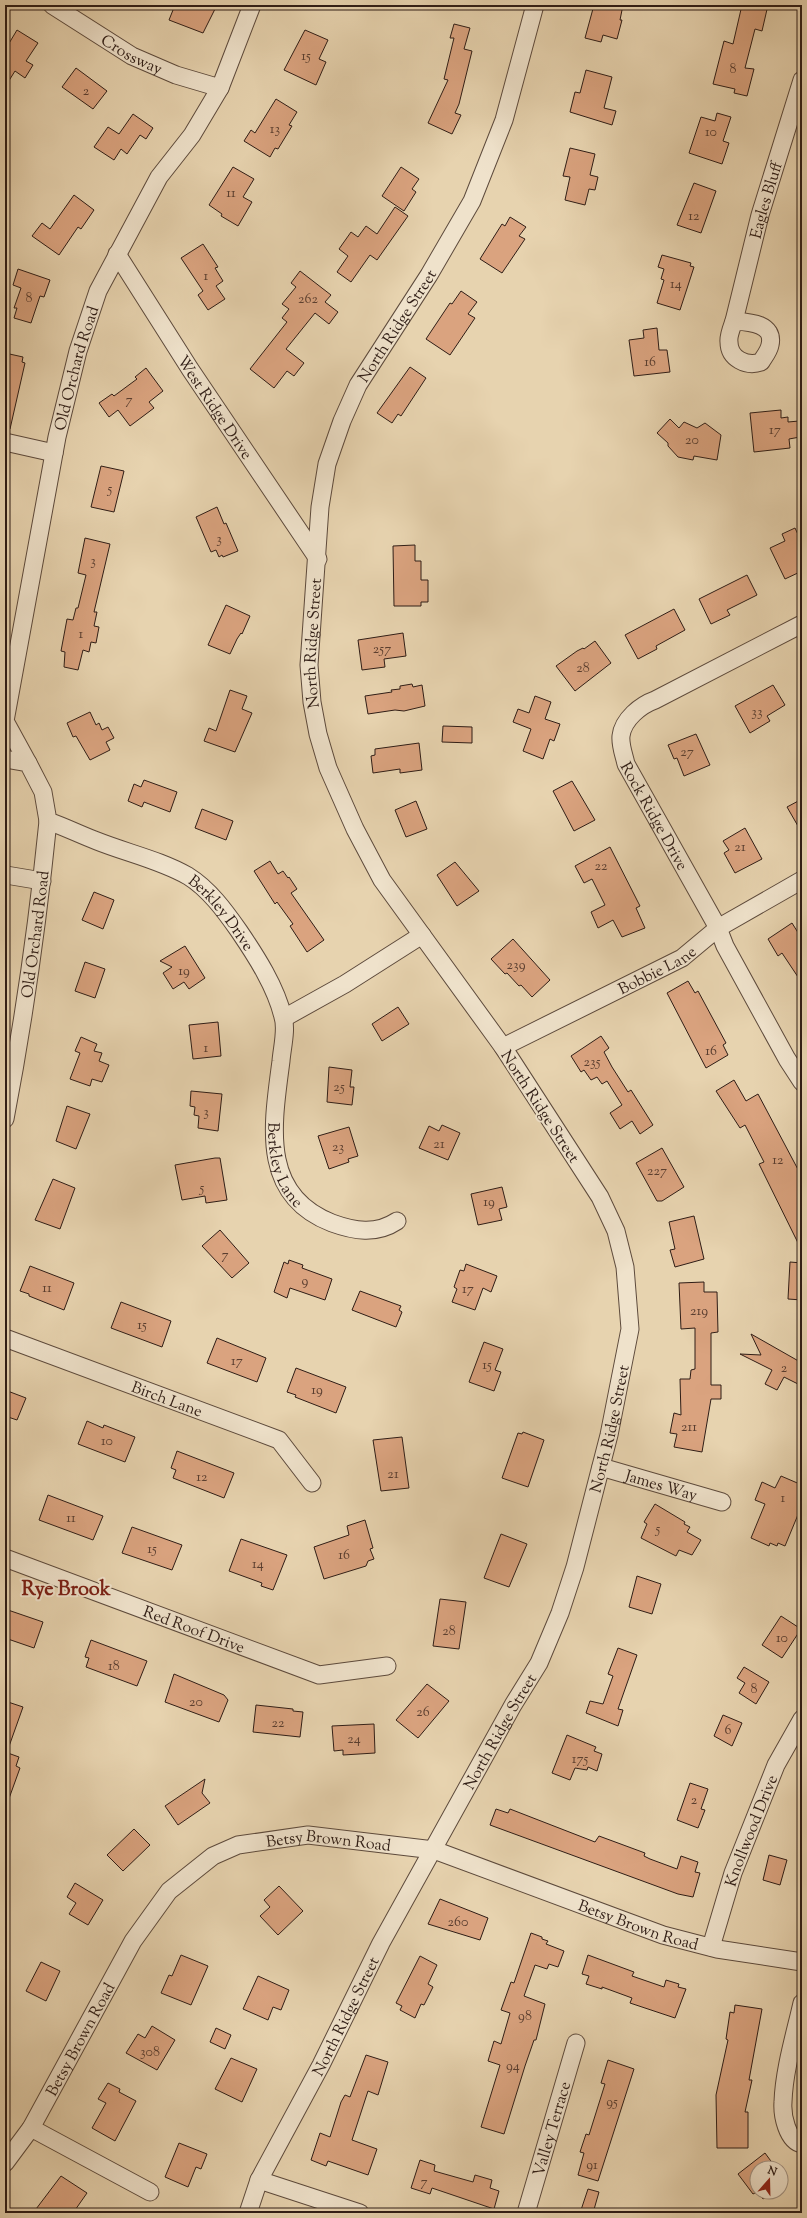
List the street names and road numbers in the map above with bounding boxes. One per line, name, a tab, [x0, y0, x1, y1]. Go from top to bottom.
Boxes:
street label: Crossway	[95, 30, 166, 82]
street label: Eagles Bluff	[746, 158, 790, 241]
street label: North Ridge Street	[354, 265, 444, 388]
street label: Old Orchard Road	[50, 304, 106, 433]
street label: West Ridge Drive	[170, 352, 257, 465]
street label: North Ridge Street	[300, 577, 329, 710]
street label: Rock Ridge Drive	[613, 758, 692, 875]
street label: Old Orchard Road	[17, 870, 57, 1000]
street label: Berkley Drive	[182, 870, 258, 956]
street label: Bobbie Lane	[615, 942, 702, 1002]
street label: North Ridge Street	[494, 1046, 584, 1169]
street label: Berkley Lane	[260, 1122, 307, 1214]
street label: North Ridge Street	[586, 1363, 637, 1496]
street label: Birch Lane	[127, 1377, 205, 1424]
street label: James Way	[621, 1465, 700, 1508]
street label: Red Roof Drive	[139, 1601, 248, 1660]
street label: North Ridge Street	[459, 1669, 544, 1795]
street label: Knollwood Drive	[721, 1772, 785, 1890]
street label: Betsy Brown Road	[265, 1826, 392, 1859]
street label: Betsy Brown Road	[574, 1895, 700, 1958]
street label: North Ridge Street	[308, 1953, 387, 2081]
street label: Betsy Brown Road	[42, 1979, 122, 2101]
street label: Valley Terrace	[528, 2079, 578, 2180]

